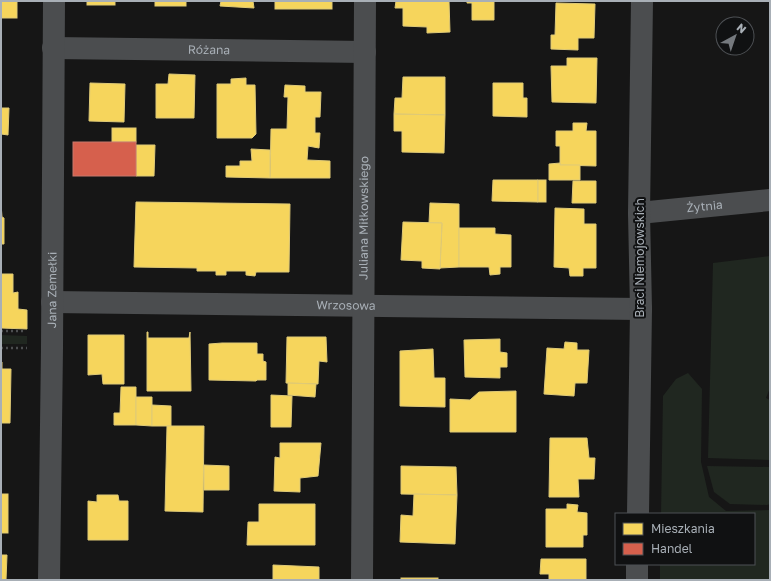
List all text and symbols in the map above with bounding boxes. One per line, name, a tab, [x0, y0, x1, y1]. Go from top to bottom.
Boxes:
north arrow	[715, 16, 755, 56]
text: N	[734, 20, 749, 36]
street label: Różana	[188, 42, 230, 57]
street label: Juliana Miłkowskiego	[356, 156, 371, 280]
street label: Żytnia	[686, 197, 723, 215]
street label: Braci Niemojowskich	[632, 198, 647, 318]
street label: Jana Zemełki	[44, 252, 60, 328]
street label: Wrzosowa	[316, 297, 376, 313]
legend	[615, 513, 755, 565]
text: Mieszkania	[651, 521, 715, 536]
text: Handel	[651, 541, 693, 556]

